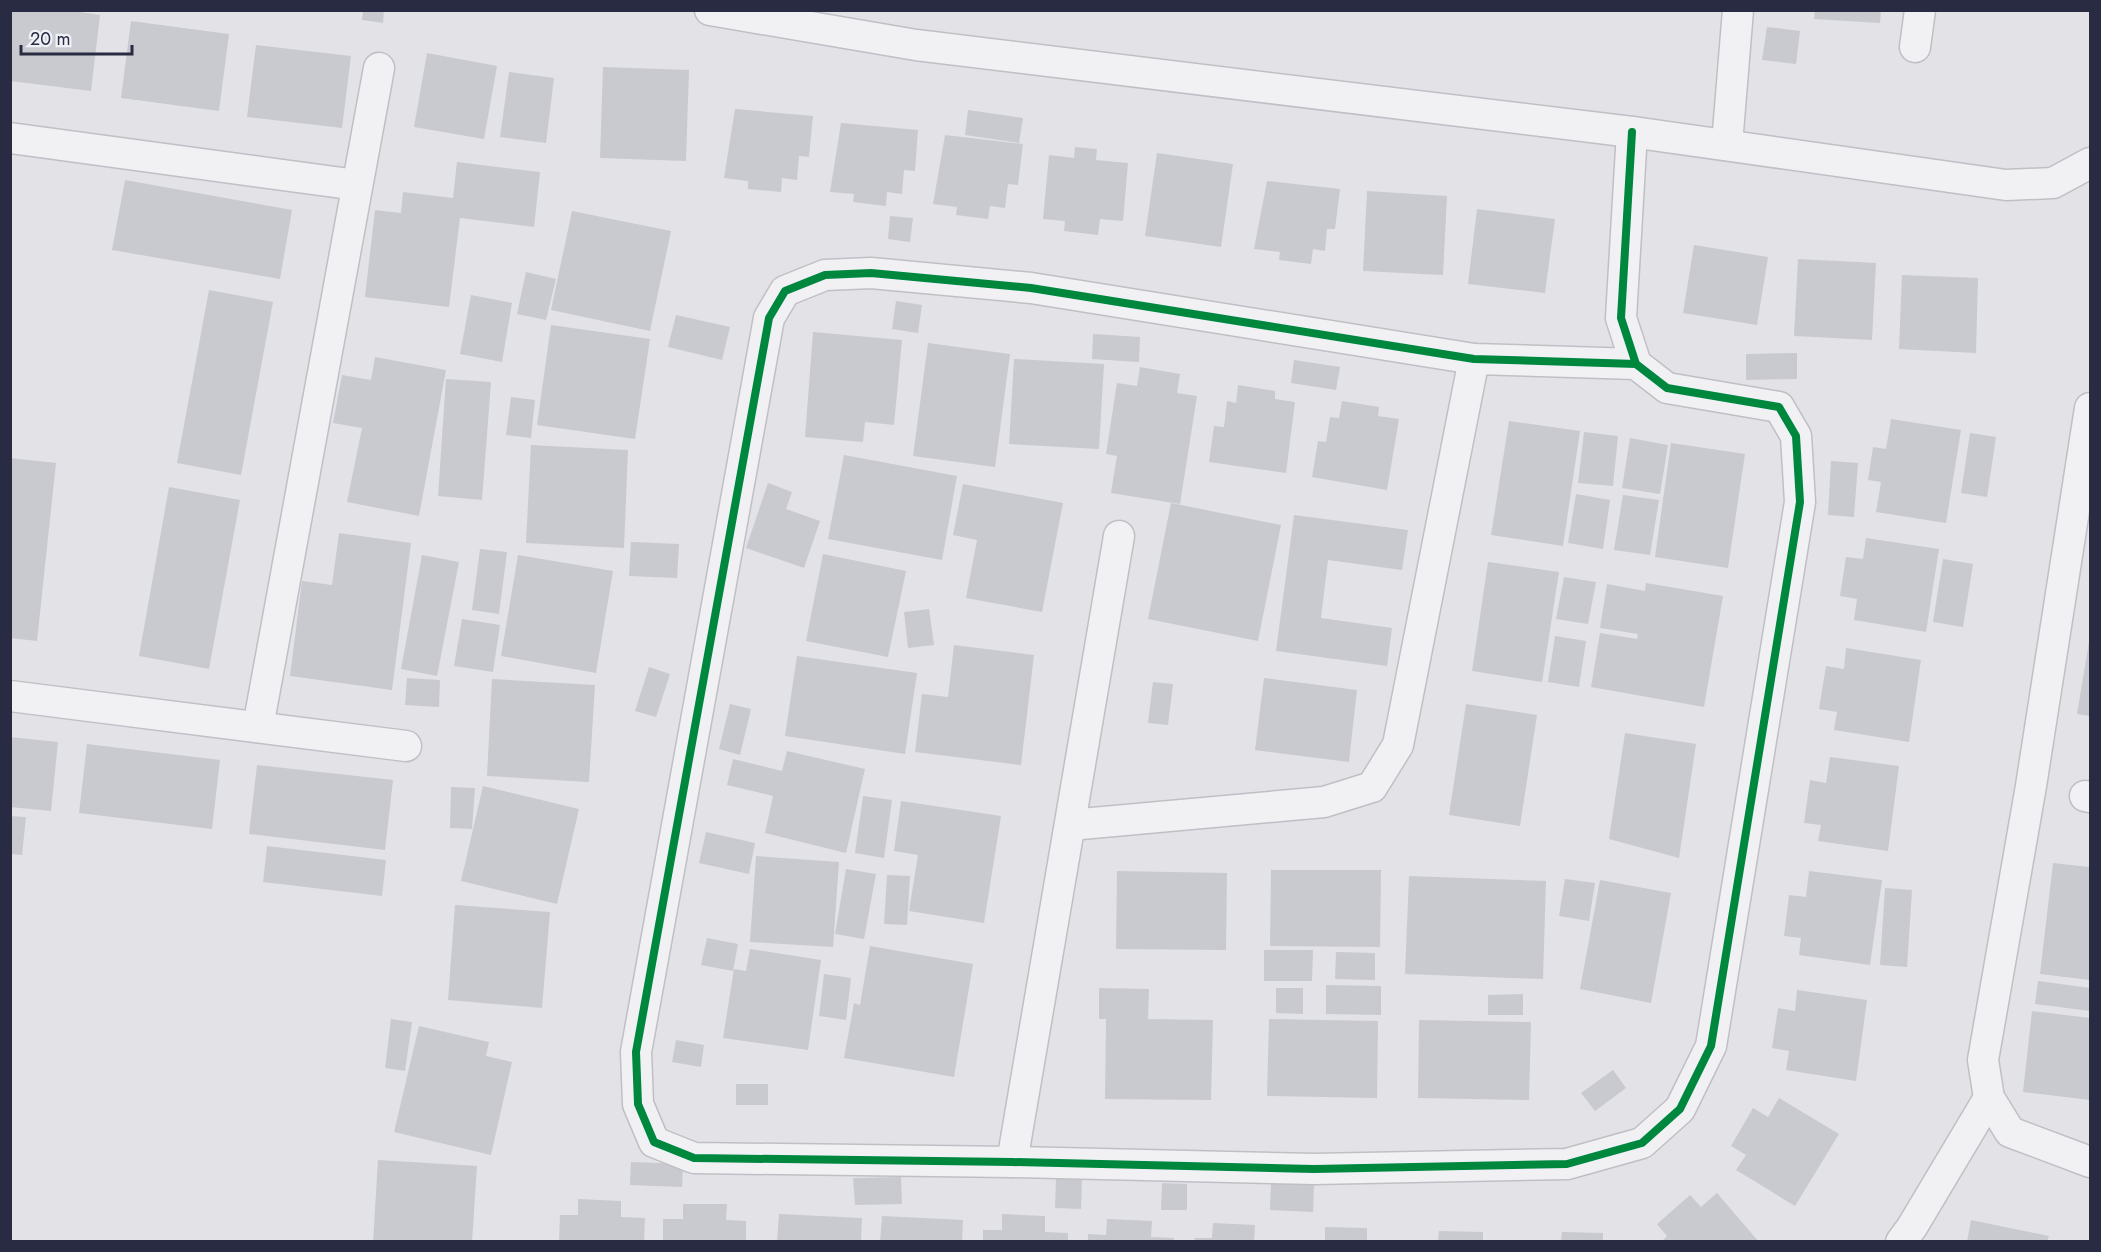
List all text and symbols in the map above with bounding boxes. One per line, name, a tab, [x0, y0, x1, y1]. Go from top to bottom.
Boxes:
scale bar	[21, 18, 132, 56]
text: 20 m	[30, 26, 70, 52]

